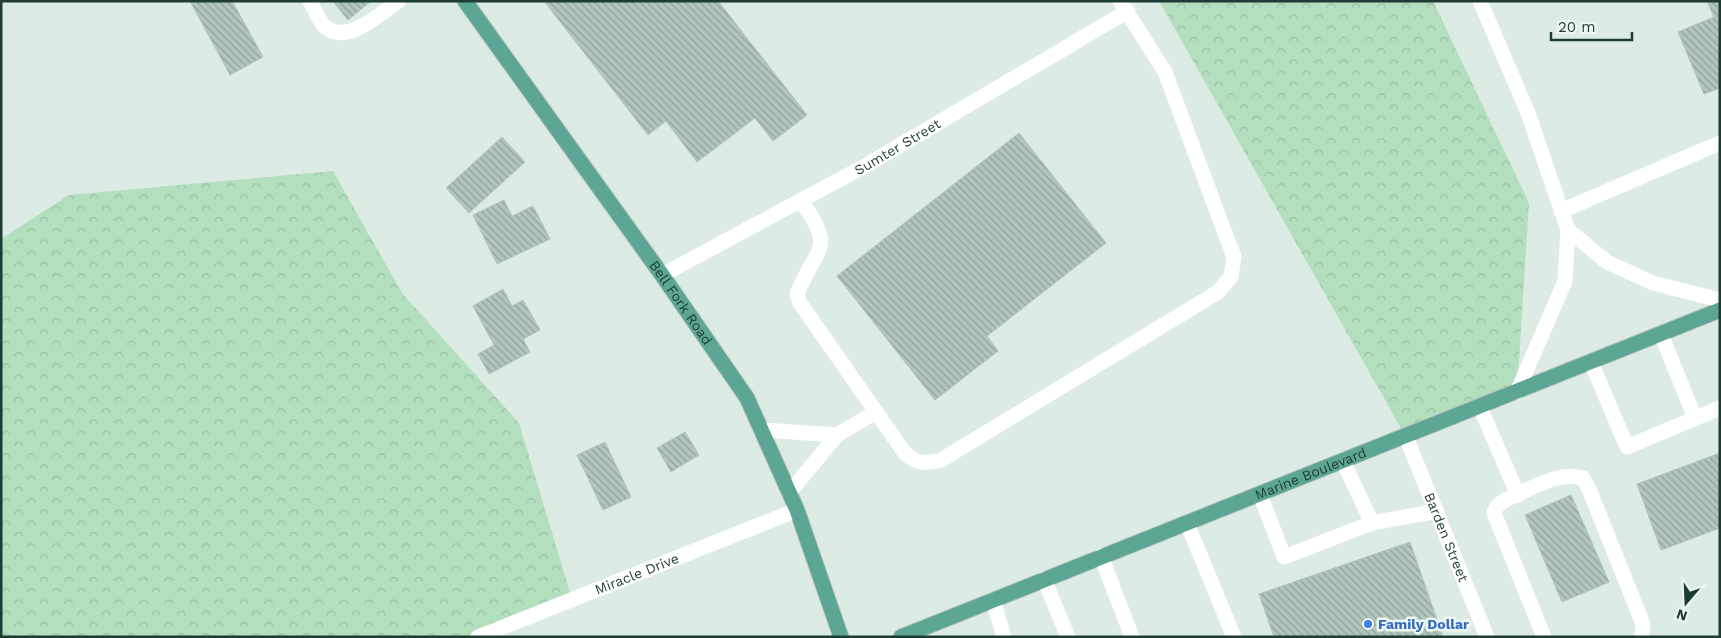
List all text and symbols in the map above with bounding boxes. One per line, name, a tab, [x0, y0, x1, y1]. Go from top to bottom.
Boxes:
scale bar	[1551, 10, 1632, 42]
text: 20 m	[1558, 18, 1596, 36]
street label: Sumter Street	[852, 115, 943, 178]
street label: Bell Fork Road	[646, 258, 716, 348]
street label: Marine Boulevard	[1253, 444, 1369, 503]
street label: Barden Street	[1421, 490, 1472, 584]
street label: Miracle Drive	[593, 550, 681, 598]
north arrow	[1661, 578, 1711, 628]
text: N	[1674, 606, 1689, 625]
place label: Family Dollar	[1378, 616, 1469, 632]
marker: Family Dollar	[1362, 618, 1374, 630]

